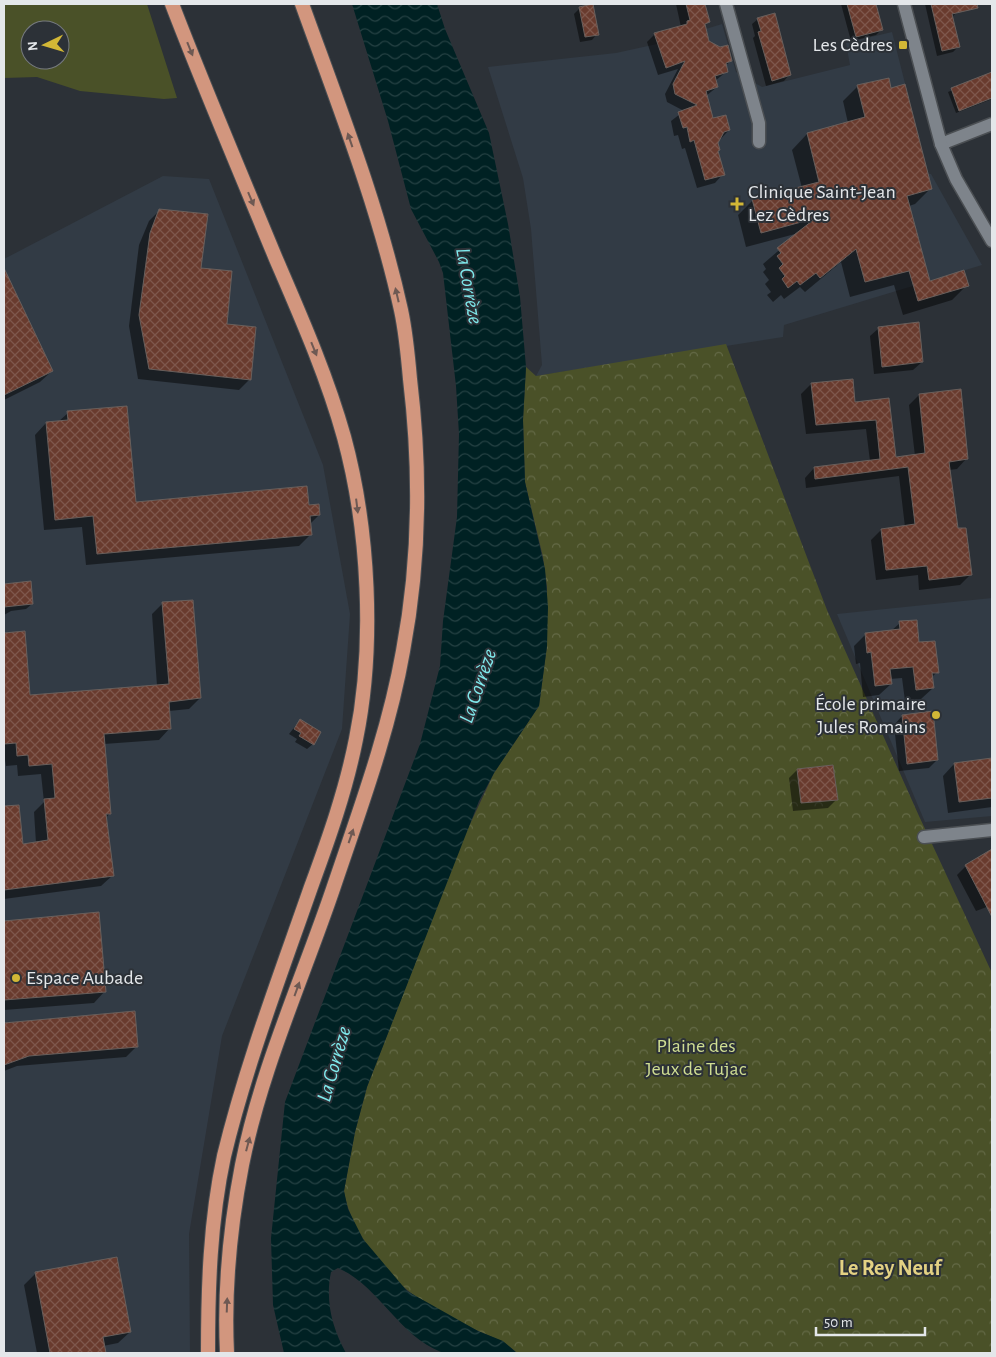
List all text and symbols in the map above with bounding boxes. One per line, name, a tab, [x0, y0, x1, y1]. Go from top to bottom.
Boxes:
north arrow	[20, 20, 70, 70]
place label: Les Cèdres	[812, 35, 893, 55]
marker: Les Cèdres	[897, 39, 909, 51]
text: N	[26, 41, 40, 52]
one-way arrow	[186, 42, 194, 56]
one-way arrow	[346, 132, 354, 147]
place label: Clinique Saint-Jean Lez Cèdres	[748, 182, 896, 225]
one-way arrow	[248, 192, 256, 207]
marker: Clinique Saint-Jean Lez Cèdres	[730, 197, 744, 211]
water label: La Corrèze	[452, 246, 486, 326]
one-way arrow	[393, 288, 401, 303]
one-way arrow	[310, 342, 318, 357]
one-way arrow	[353, 498, 361, 514]
water label: La Corrèze	[456, 646, 501, 726]
place label: École primaire Jules Romains	[815, 693, 926, 737]
marker: École primaire Jules Romains	[930, 709, 942, 721]
one-way arrow	[347, 828, 355, 843]
place label: Espace Aubade	[26, 968, 143, 988]
marker: Espace Aubade	[10, 972, 22, 984]
one-way arrow	[293, 981, 301, 996]
water label: La Corrèze	[313, 1024, 355, 1104]
park label: Plaine des Jeux de Tujac	[646, 1036, 747, 1079]
one-way arrow	[244, 1136, 252, 1151]
district label: Le Rey Neuf	[839, 1257, 943, 1280]
one-way arrow	[223, 1296, 231, 1312]
scale bar	[816, 1304, 925, 1336]
text: 50 m	[824, 1315, 853, 1330]

